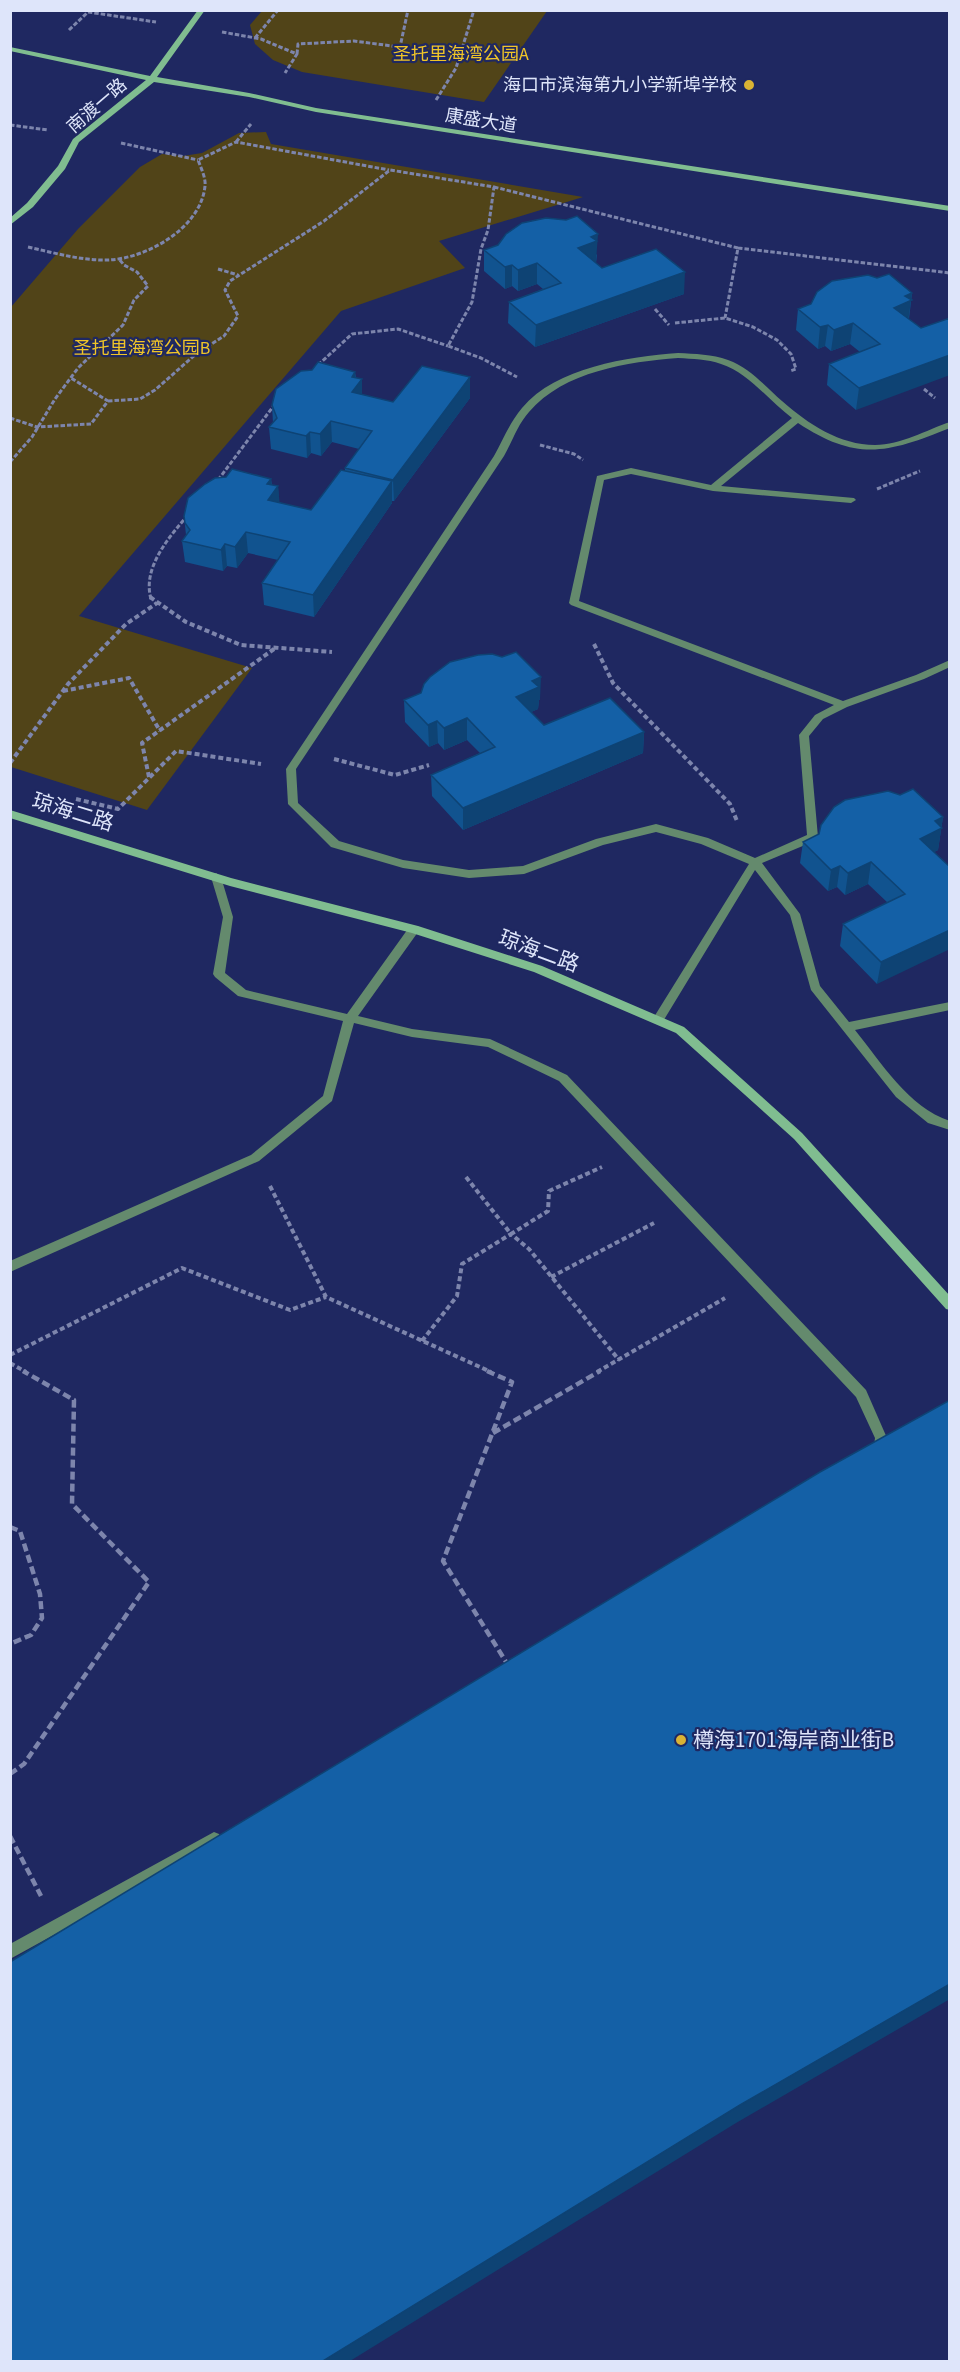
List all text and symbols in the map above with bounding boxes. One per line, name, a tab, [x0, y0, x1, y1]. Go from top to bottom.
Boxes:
park label: 圣托里海湾公园A	[393, 42, 529, 67]
street label: 南渡一路	[62, 73, 132, 139]
place label: 海口市滨海第九小学新埠学校	[503, 73, 737, 98]
marker: 海口市滨海第九小学新埠学校	[742, 78, 756, 92]
street label: 康盛大道	[443, 103, 519, 139]
park label: 圣托里海湾公园B	[74, 336, 210, 361]
street label: 琼海二路	[28, 785, 118, 839]
street label: 琼海二路	[494, 923, 584, 979]
place label: 樽海1701海岸商业街B	[693, 1725, 894, 1755]
marker: 樽海1701海岸商业街B	[674, 1733, 688, 1747]

